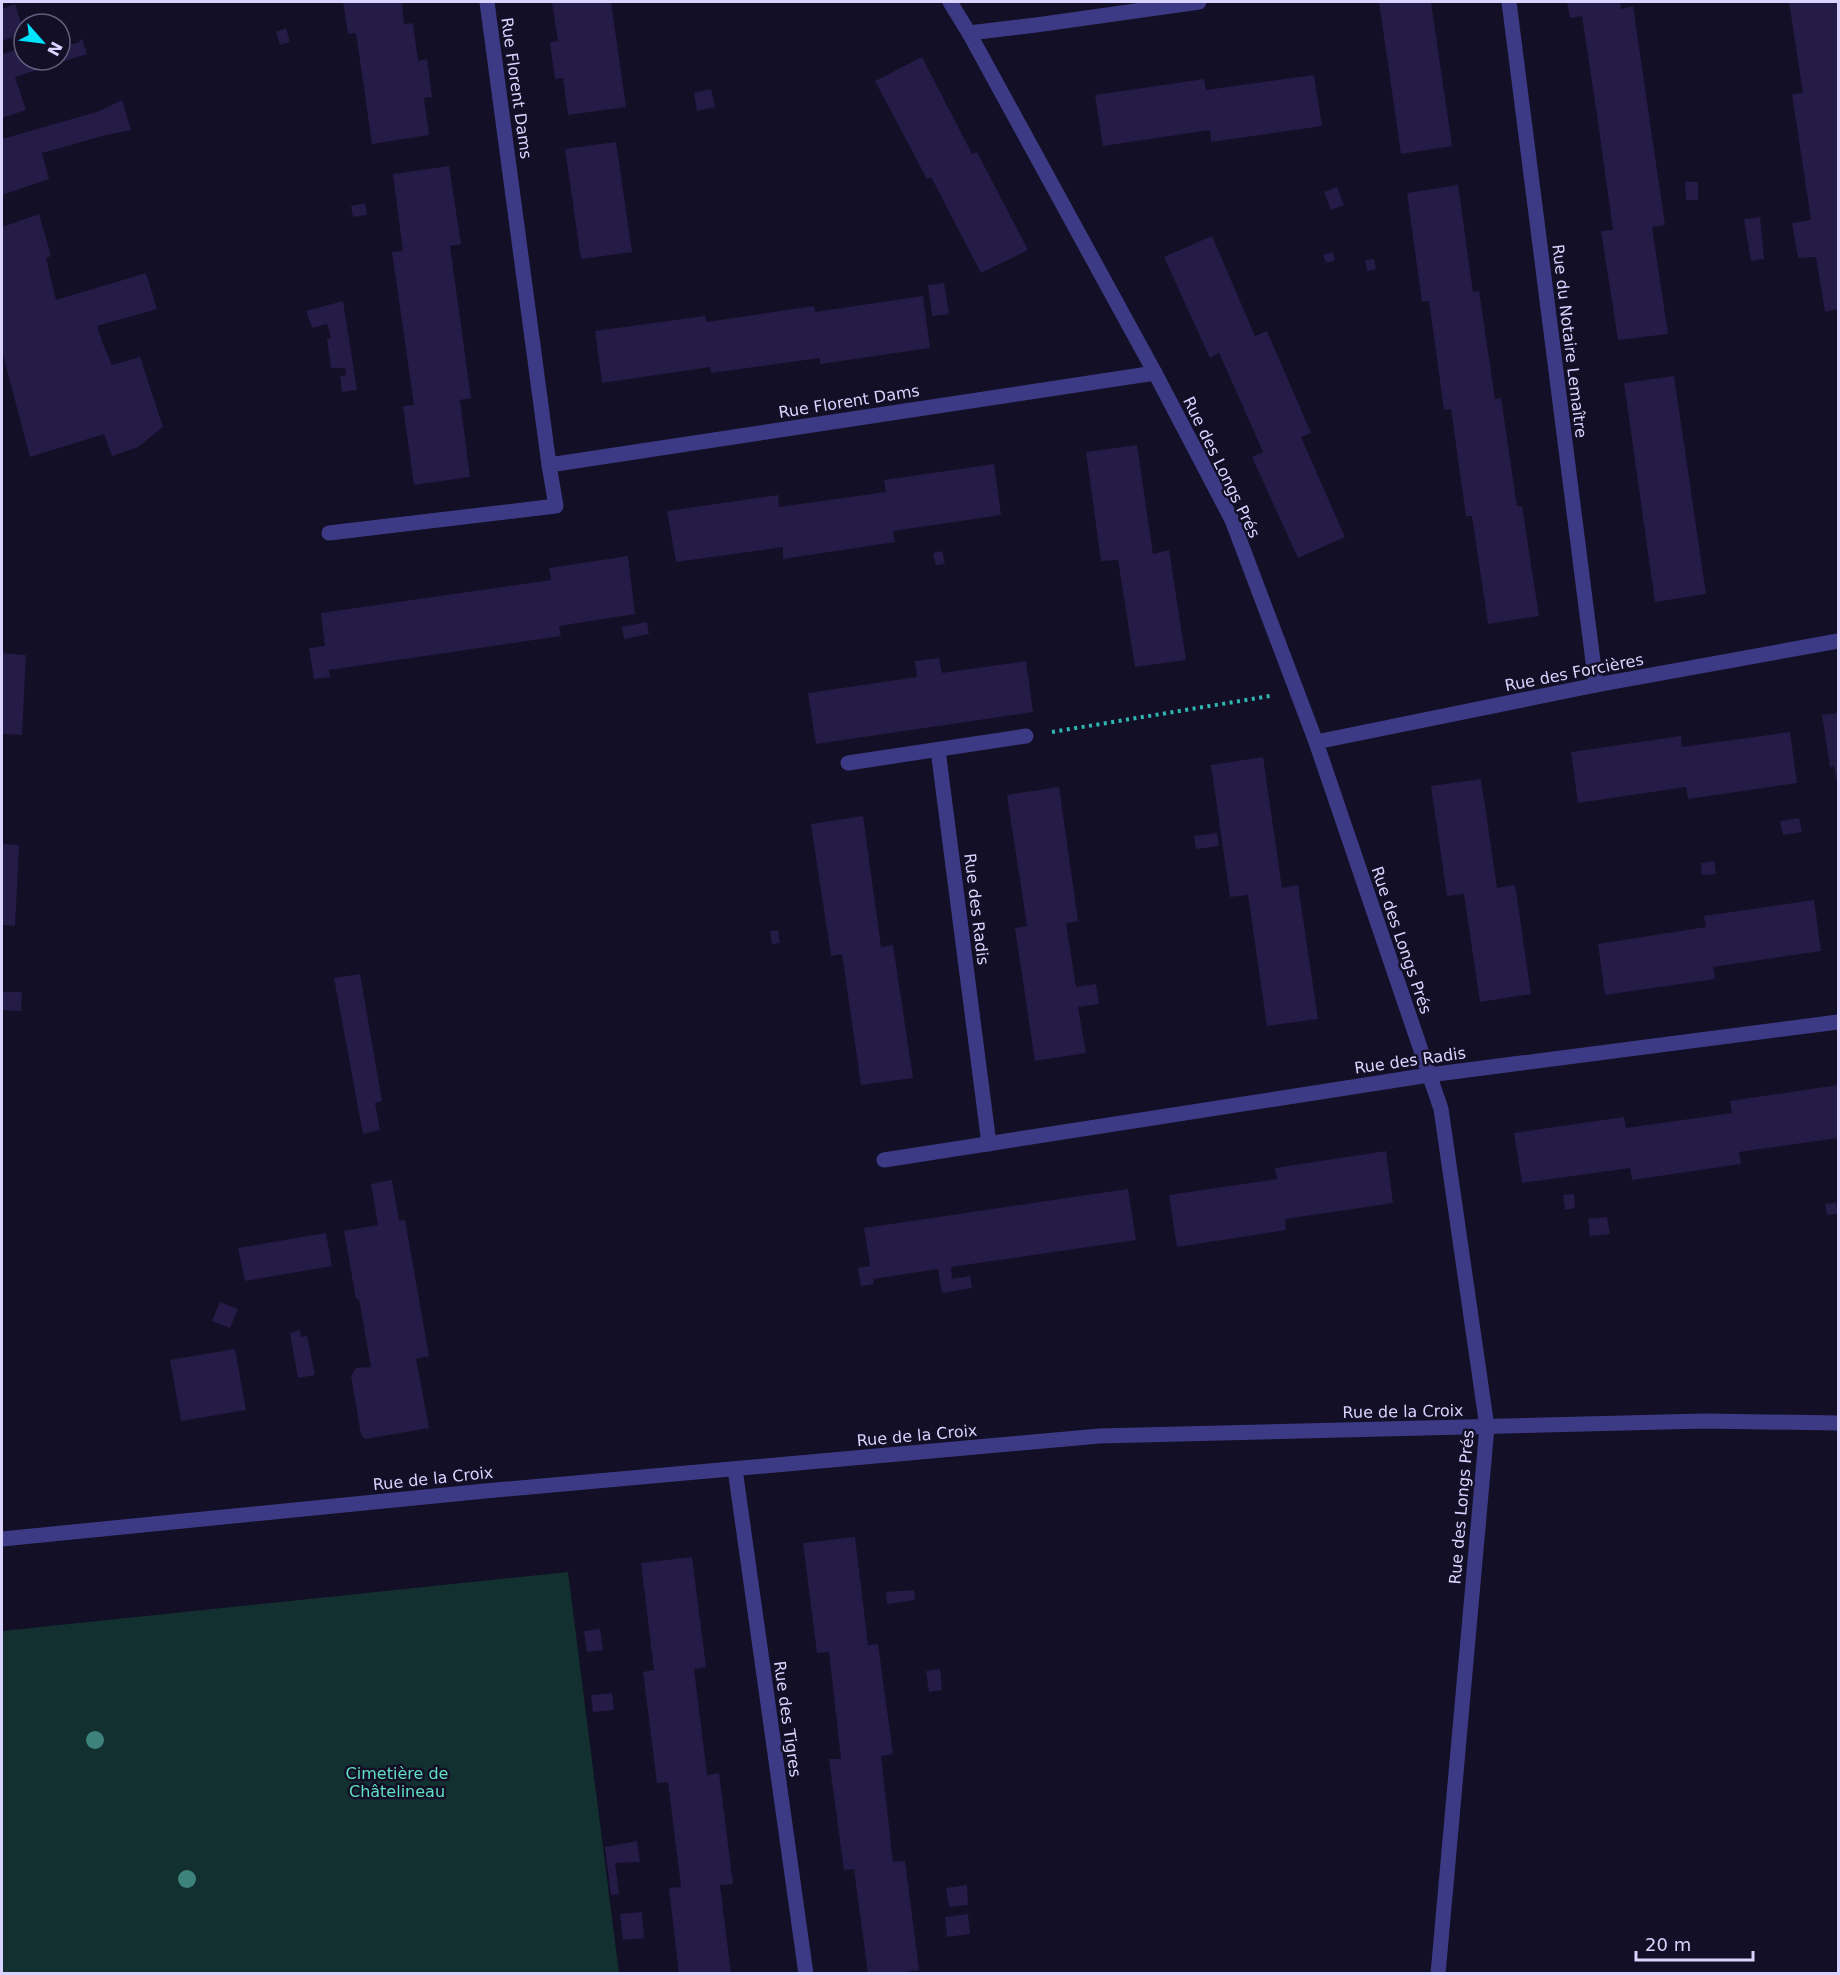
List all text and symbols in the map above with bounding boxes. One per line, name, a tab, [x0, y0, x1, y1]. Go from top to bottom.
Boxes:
north arrow	[12, 12, 72, 72]
street label: Rue Florent Dams	[497, 16, 536, 160]
text: N	[43, 38, 66, 59]
street label: Rue du Notaire Lemaître	[1548, 243, 1591, 439]
street label: Rue Florent Dams	[777, 381, 921, 422]
street label: Rue des Longs Prés	[1179, 393, 1264, 541]
street label: Rue des Forcières	[1503, 650, 1645, 695]
street label: Rue des Radis	[960, 852, 993, 966]
street label: Rue des Longs Prés	[1367, 864, 1436, 1016]
street label: Rue des Radis	[1353, 1043, 1467, 1078]
street label: Rue de la Croix	[1342, 1401, 1464, 1422]
street label: Rue de la Croix	[856, 1421, 978, 1450]
street label: Rue des Longs Prés	[1445, 1429, 1478, 1585]
street label: Rue de la Croix	[372, 1463, 494, 1494]
street label: Rue des Tigres	[770, 1660, 805, 1778]
park label: Cimetière de Châtelineau	[346, 1764, 448, 1801]
scale bar	[1636, 1924, 1753, 1962]
text: 20 m	[1645, 1934, 1691, 1955]

